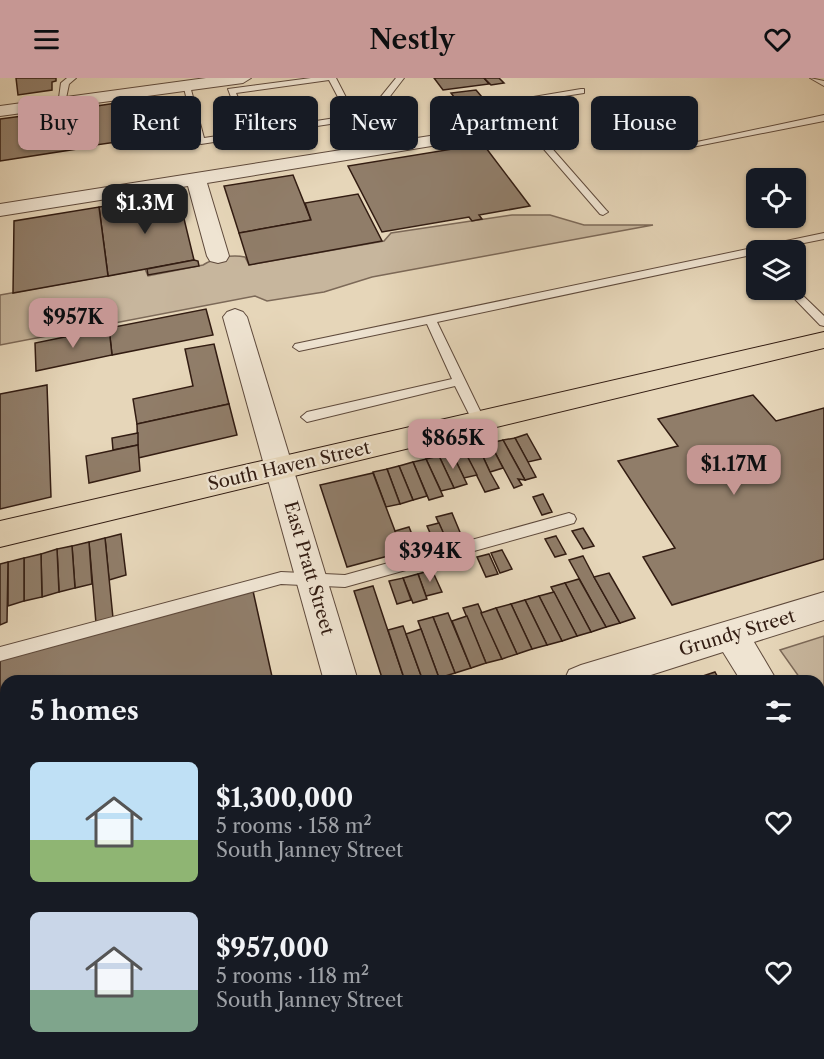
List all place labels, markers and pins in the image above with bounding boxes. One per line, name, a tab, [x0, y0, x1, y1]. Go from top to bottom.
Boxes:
pin: $1.3M	[103, 184, 187, 235]
pin: $957K	[31, 298, 115, 349]
pin: $865K	[411, 419, 495, 470]
pin: $1.17M	[685, 445, 783, 496]
pin: $394K	[388, 532, 472, 583]

